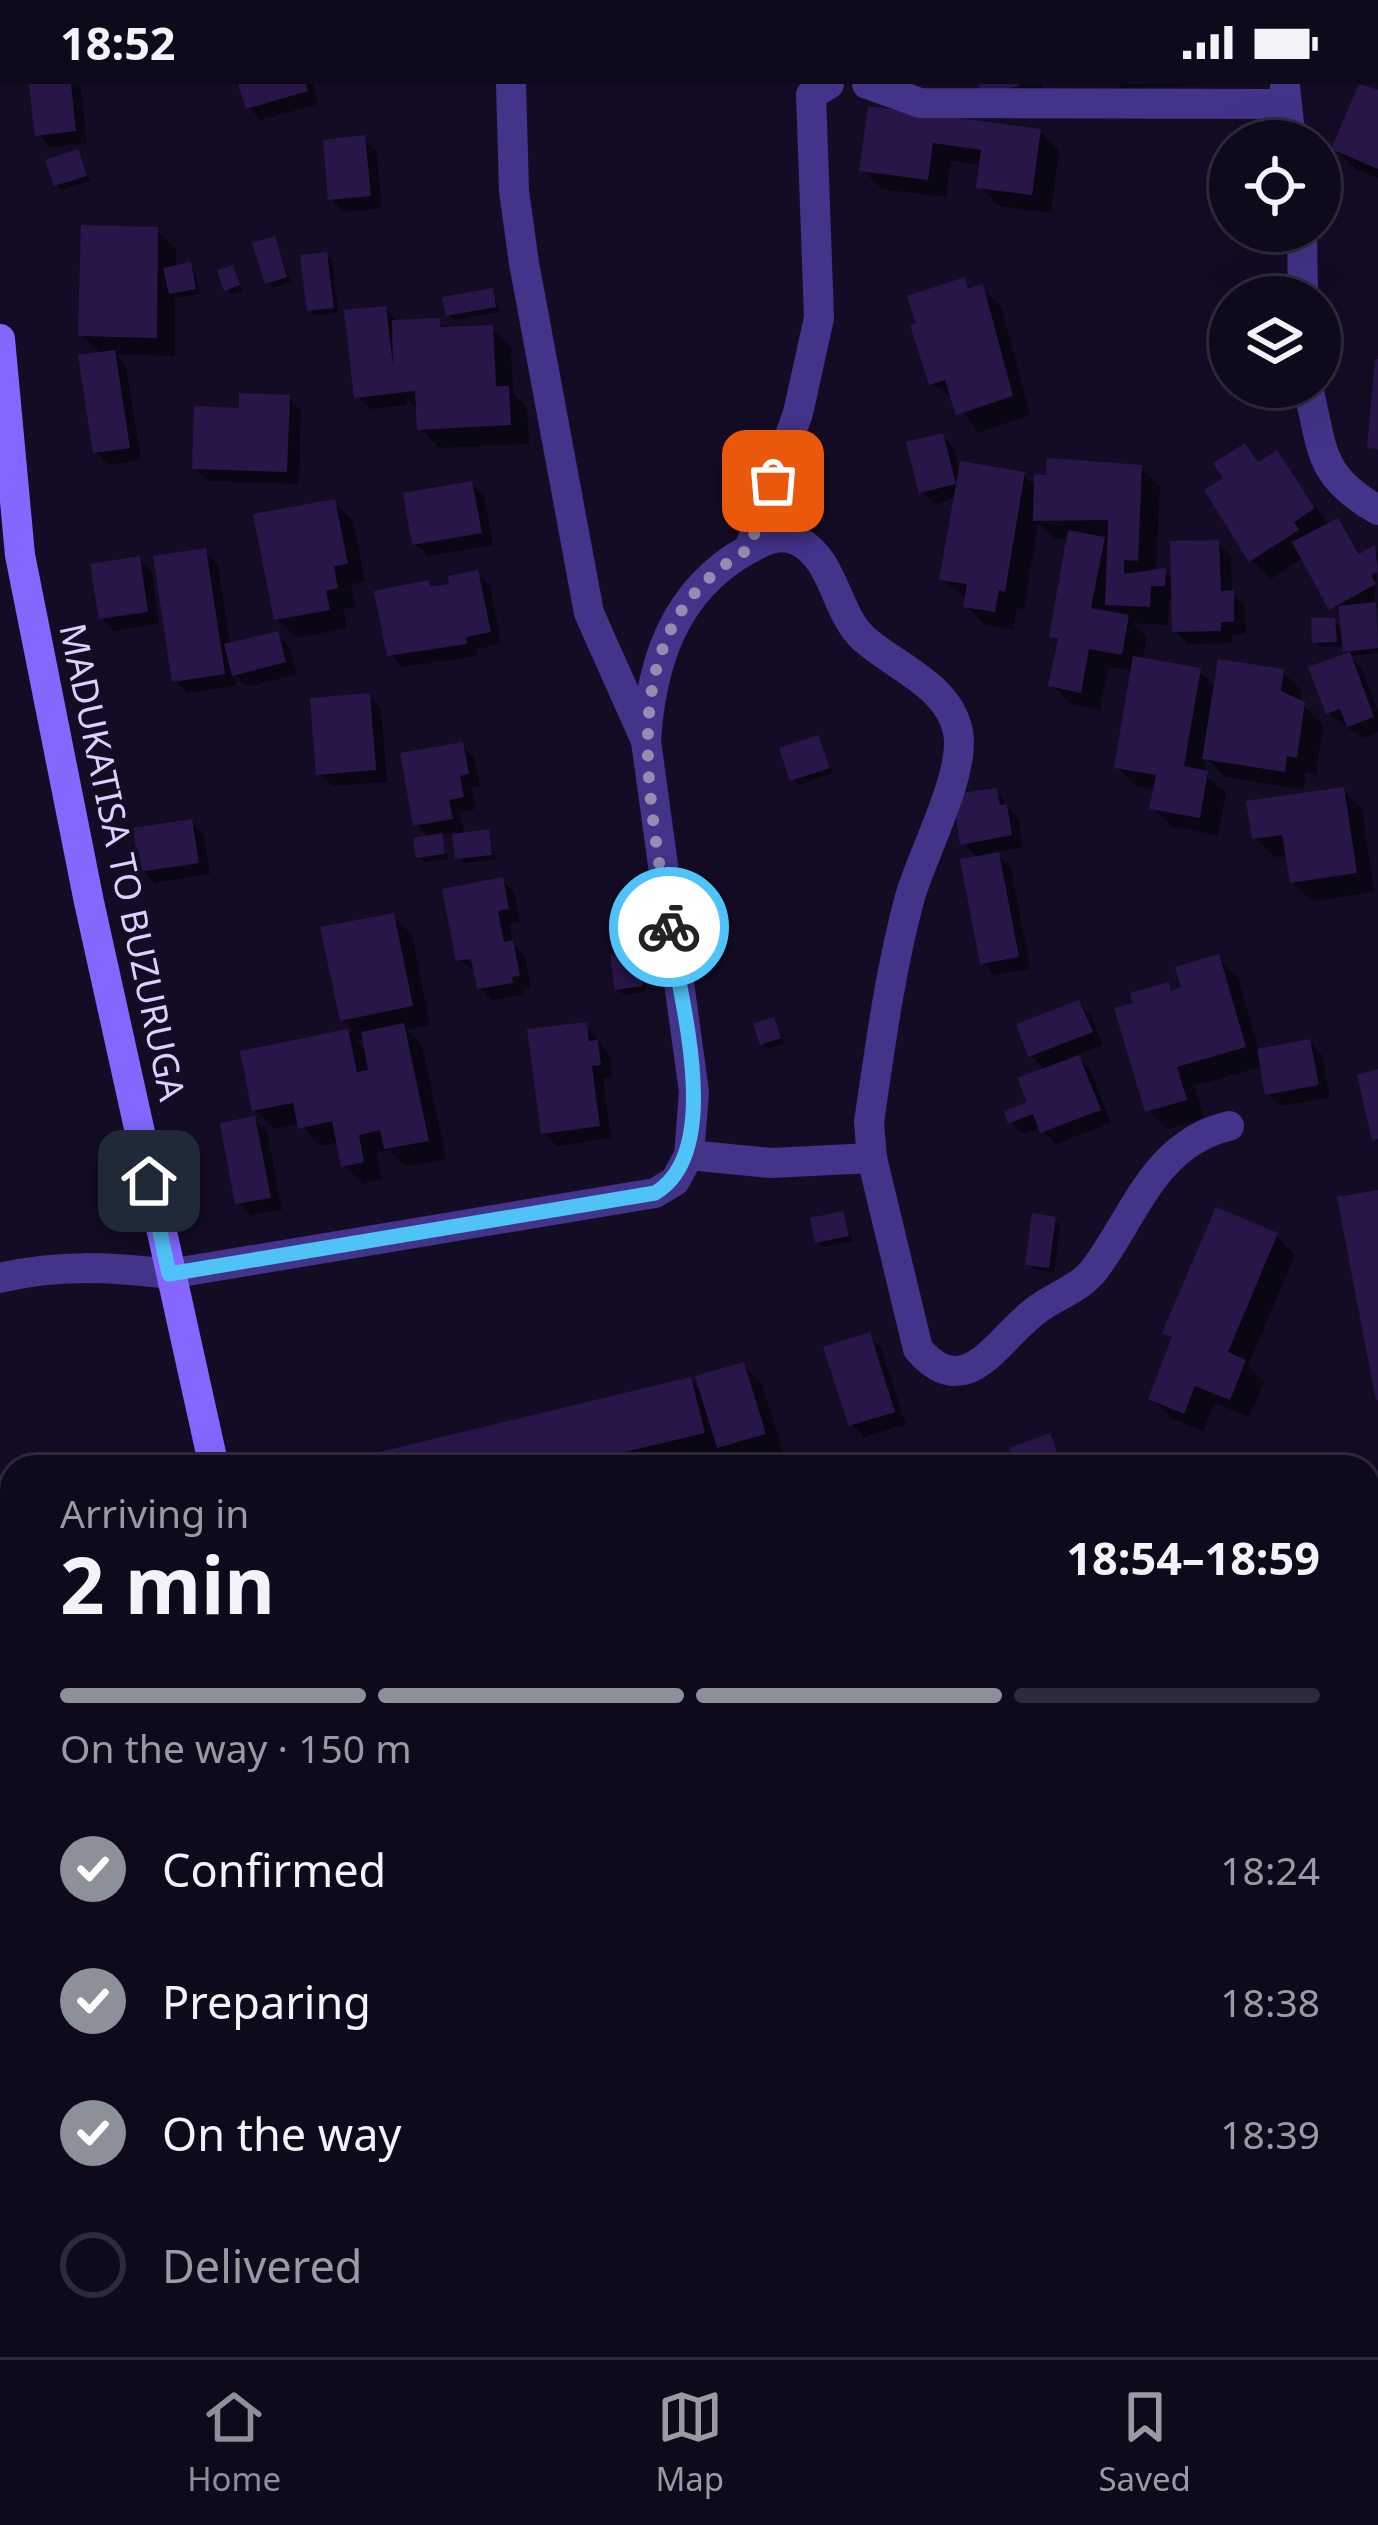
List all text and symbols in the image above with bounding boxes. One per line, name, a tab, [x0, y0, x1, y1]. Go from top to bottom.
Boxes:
text: 18:52	[60, 12, 176, 73]
map controls	[1209, 120, 1341, 408]
button: locate	[1209, 120, 1341, 252]
button: layers	[1209, 276, 1341, 408]
pin	[722, 430, 824, 532]
icon: bag	[740, 448, 806, 514]
street label: MADUKATISA TO BUZURUGA	[48, 619, 198, 1105]
courier	[609, 867, 729, 987]
icon: bike	[636, 894, 702, 960]
pin	[98, 1130, 200, 1232]
icon: home	[116, 1148, 182, 1214]
text: Arriving in	[60, 1486, 249, 1539]
text: 18:54–18:59	[1066, 1527, 1320, 1588]
text: 2 min	[60, 1531, 275, 1637]
text: On the way · 150 m	[60, 1721, 412, 1774]
icon: check	[60, 1836, 126, 1902]
text: Confirmed	[162, 1839, 386, 1900]
text: 18:24	[1220, 1843, 1320, 1896]
icon: check	[60, 1968, 126, 2034]
text: Preparing	[162, 1971, 371, 2032]
text: 18:38	[1220, 1975, 1320, 2028]
icon: check	[60, 2100, 126, 2166]
text: On the way	[162, 2103, 401, 2164]
text: 18:39	[1220, 2107, 1320, 2160]
text: Delivered	[162, 2235, 362, 2296]
tab: Home	[187, 2384, 281, 2501]
tab: Map	[655, 2384, 724, 2501]
tab: Saved	[1099, 2384, 1191, 2501]

